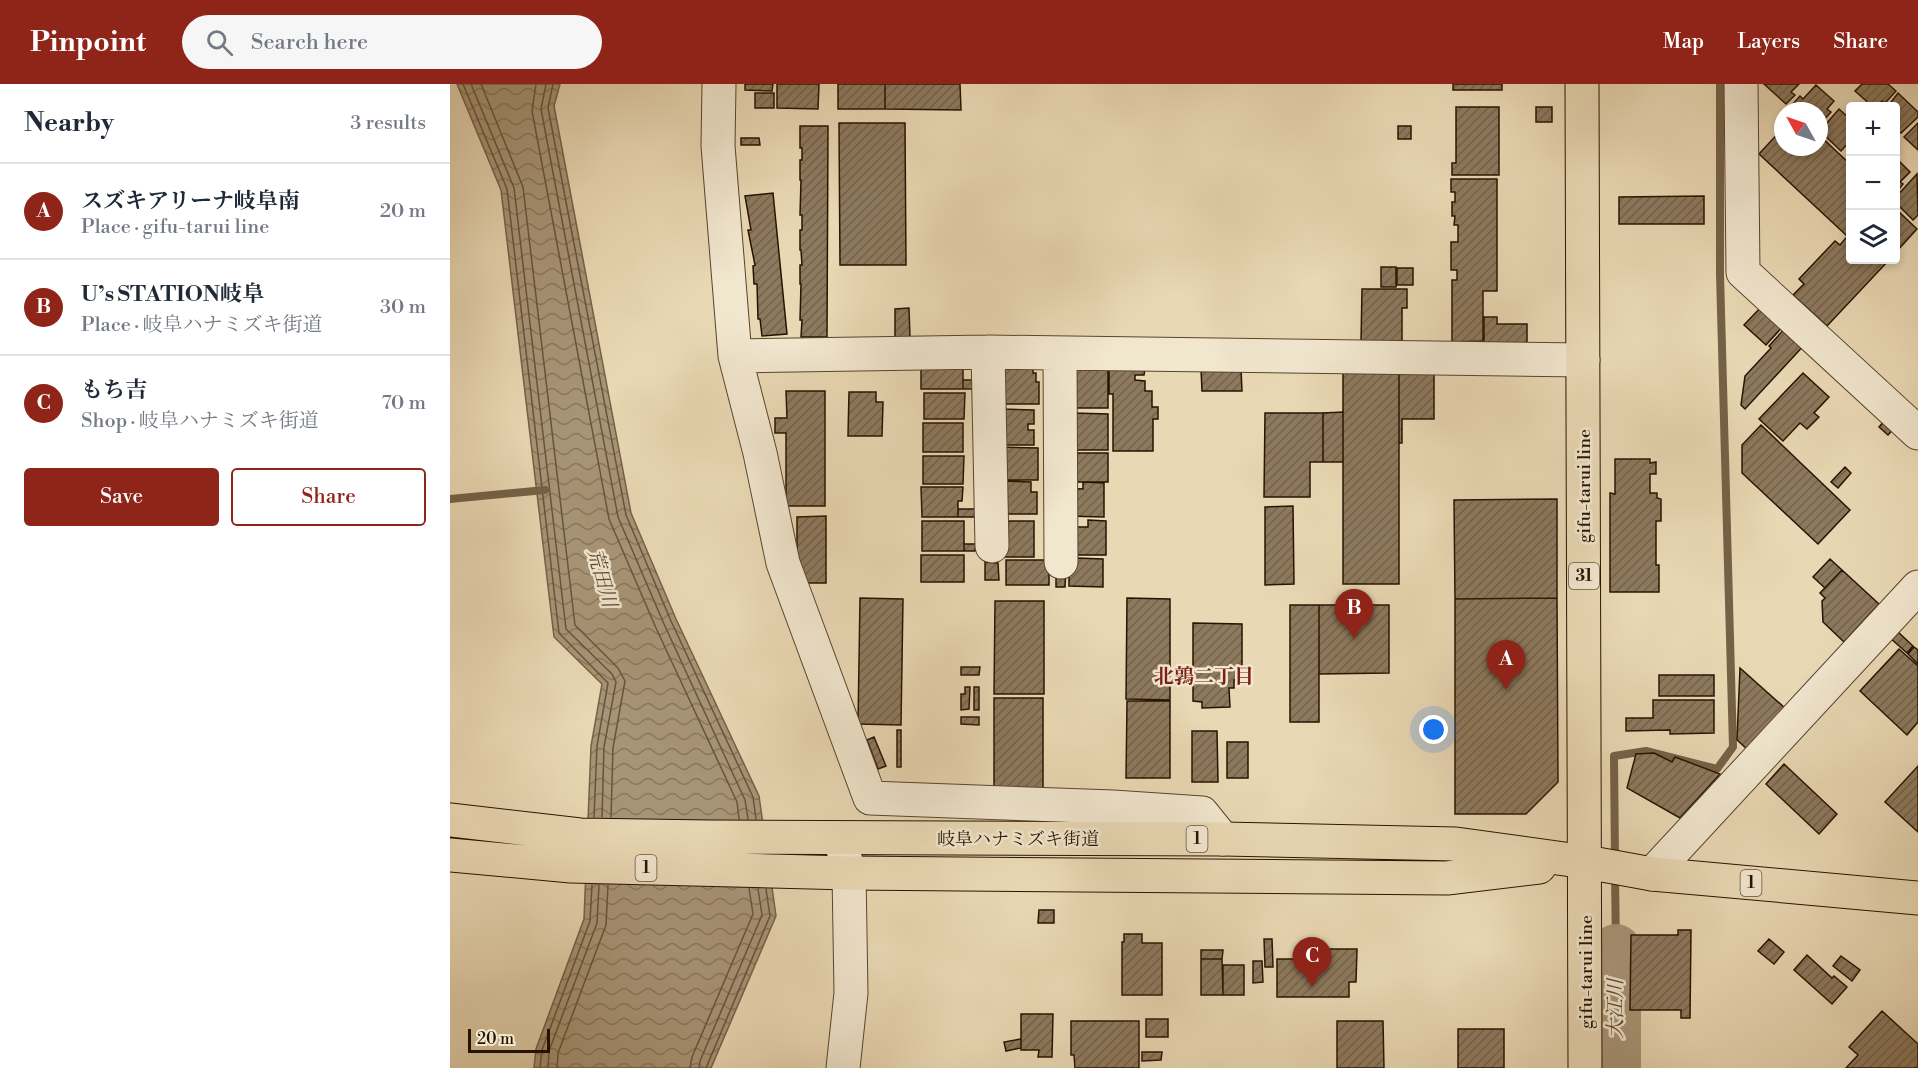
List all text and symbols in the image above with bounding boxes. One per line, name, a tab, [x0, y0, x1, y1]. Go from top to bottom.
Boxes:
search box	[182, 15, 602, 69]
text: Pinpoint	[30, 25, 146, 60]
icon: search	[203, 26, 236, 59]
text: Search here	[251, 29, 368, 56]
text: Map	[1663, 29, 1704, 55]
text: Layers	[1737, 29, 1800, 55]
text: Share	[1833, 29, 1888, 55]
north arrow	[1774, 102, 1828, 156]
map controls	[1846, 102, 1900, 264]
button: +	[1846, 102, 1900, 156]
text: Nearby	[24, 107, 114, 139]
text: 3 results	[350, 111, 426, 136]
button: −	[1846, 156, 1900, 210]
text: スズキアリーナ岐阜南	[81, 188, 300, 215]
text: A	[36, 199, 51, 224]
text: 20 m	[380, 199, 426, 224]
button: layers	[1846, 210, 1900, 264]
text: Place · gifu-tarui line	[81, 215, 269, 240]
text: U’s STATION岐阜	[81, 281, 264, 308]
text: B	[36, 295, 51, 320]
text: 30 m	[380, 295, 426, 320]
text: Place · 岐阜ハナミズキ街道	[81, 313, 322, 338]
text: もち吉	[81, 377, 147, 404]
text: C	[36, 391, 51, 416]
text: 70 m	[382, 391, 426, 416]
text: Shop · 岐阜ハナミズキ街道	[81, 409, 319, 434]
street label: gifu-tarui line	[1573, 429, 1596, 543]
button: Save	[24, 468, 219, 526]
button: Share	[231, 468, 426, 526]
water label: 荒田川	[581, 546, 622, 612]
road number: 31	[1569, 563, 1599, 589]
pin: B	[1334, 590, 1374, 639]
pin: A	[1486, 640, 1526, 690]
district label: 北鶉二丁目	[1154, 665, 1254, 690]
your location	[1419, 715, 1448, 744]
road number: 1	[1186, 826, 1208, 852]
street label: 岐阜ハナミズキ街道	[937, 828, 1099, 851]
road number: 1	[636, 855, 656, 881]
road number: 1	[1740, 870, 1762, 896]
street label: gifu-tarui line	[1575, 915, 1598, 1029]
pin: C	[1292, 938, 1332, 987]
water label: 大江川	[1604, 977, 1629, 1039]
scale bar	[468, 1026, 550, 1054]
text: 20 m	[477, 1029, 514, 1049]

